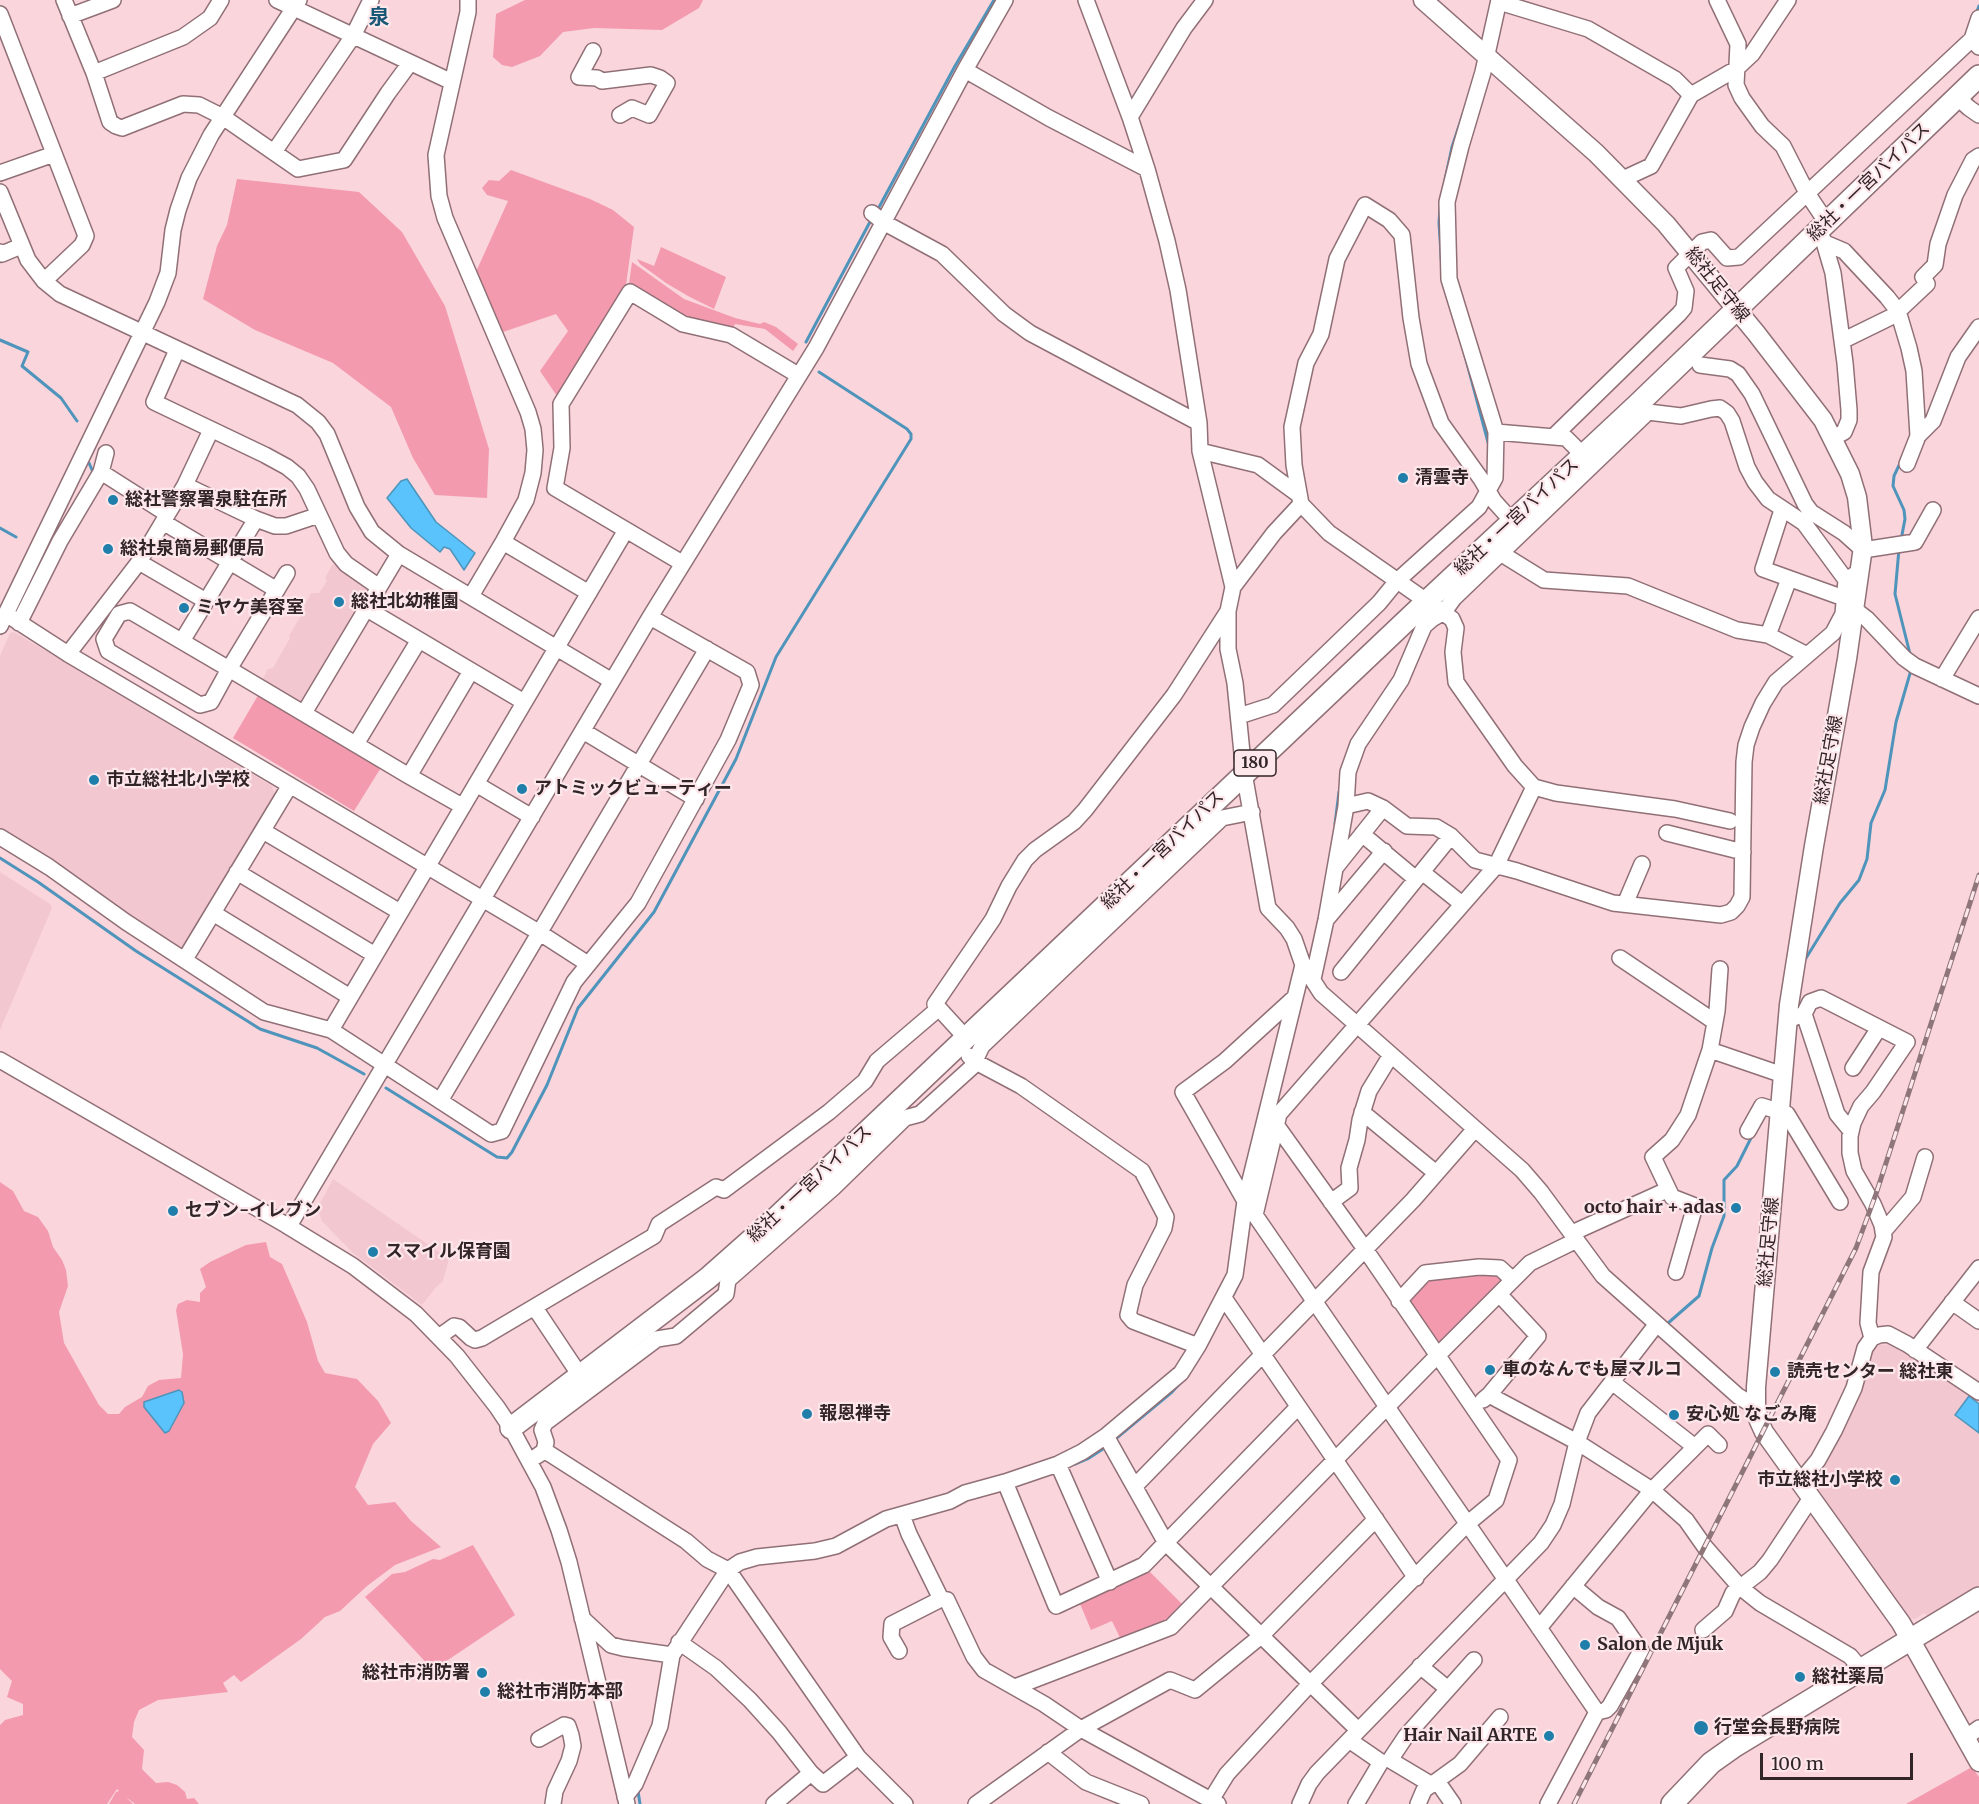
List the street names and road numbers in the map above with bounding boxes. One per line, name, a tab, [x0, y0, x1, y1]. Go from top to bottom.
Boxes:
street label: 総社・一宮バイパス	[1803, 118, 1935, 246]
street label: 総社足守線	[1680, 243, 1754, 327]
street label: 総社・一宮バイパス	[1450, 454, 1584, 580]
street label: 総社足守線	[1811, 714, 1847, 806]
road number: 180	[1234, 750, 1276, 776]
street label: 総社・一宮バイパス	[1097, 786, 1229, 914]
street label: 総社・一宮バイパス	[743, 1121, 877, 1247]
street label: 総社足守線	[1754, 1196, 1784, 1288]

